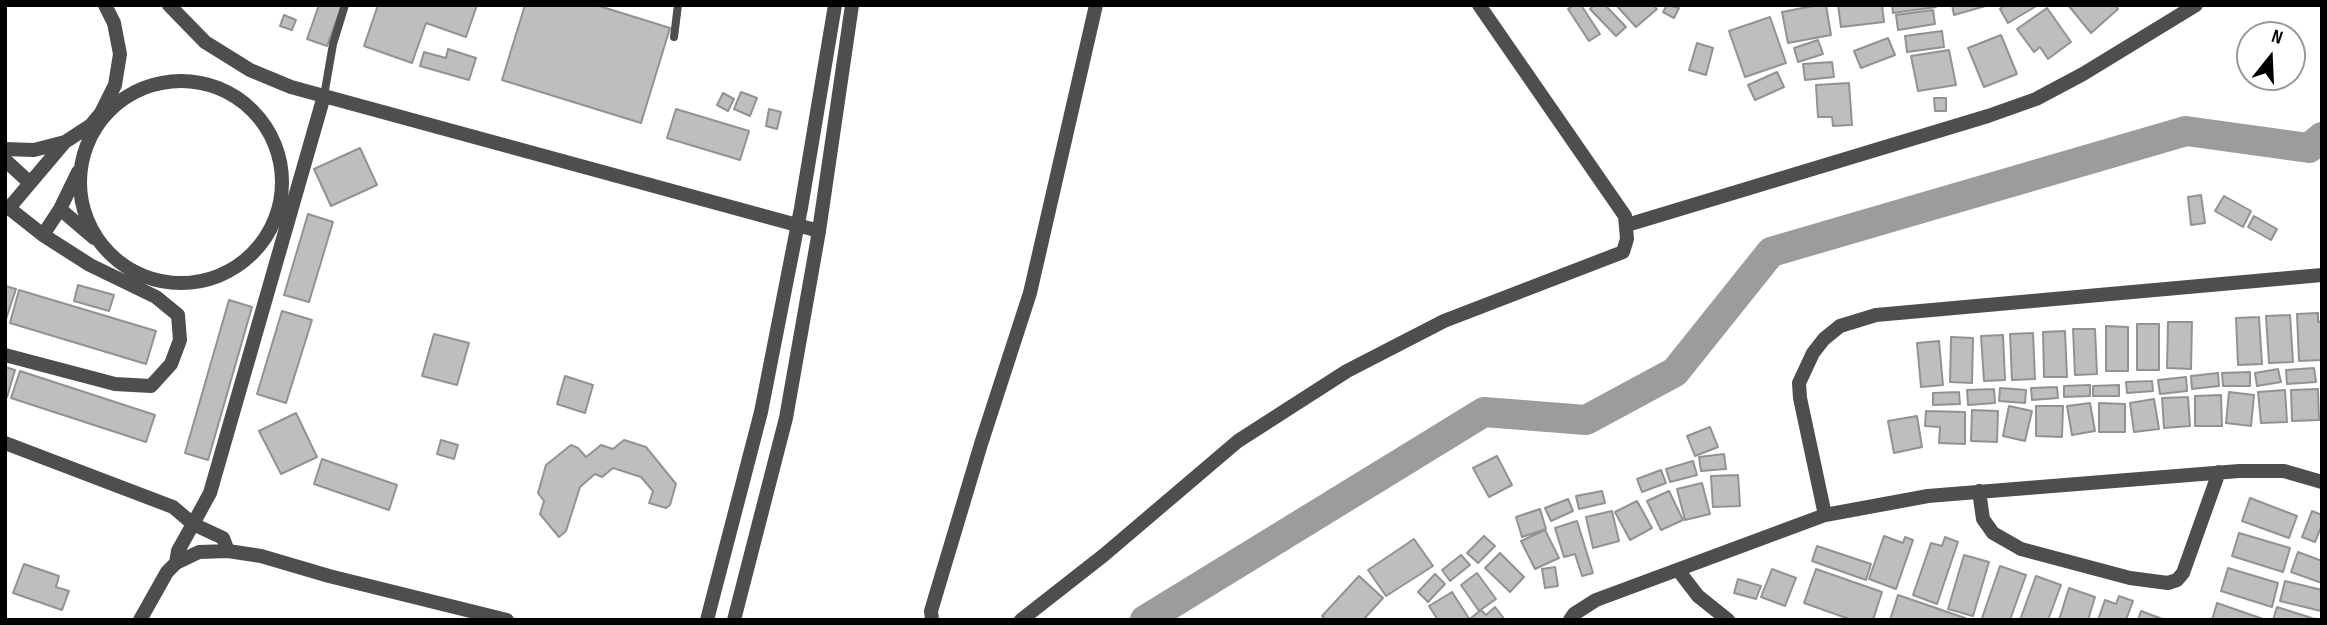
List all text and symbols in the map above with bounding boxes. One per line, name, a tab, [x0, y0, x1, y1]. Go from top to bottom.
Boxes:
north arrow	[2236, 21, 2306, 91]
text: N	[2269, 25, 2285, 50]

